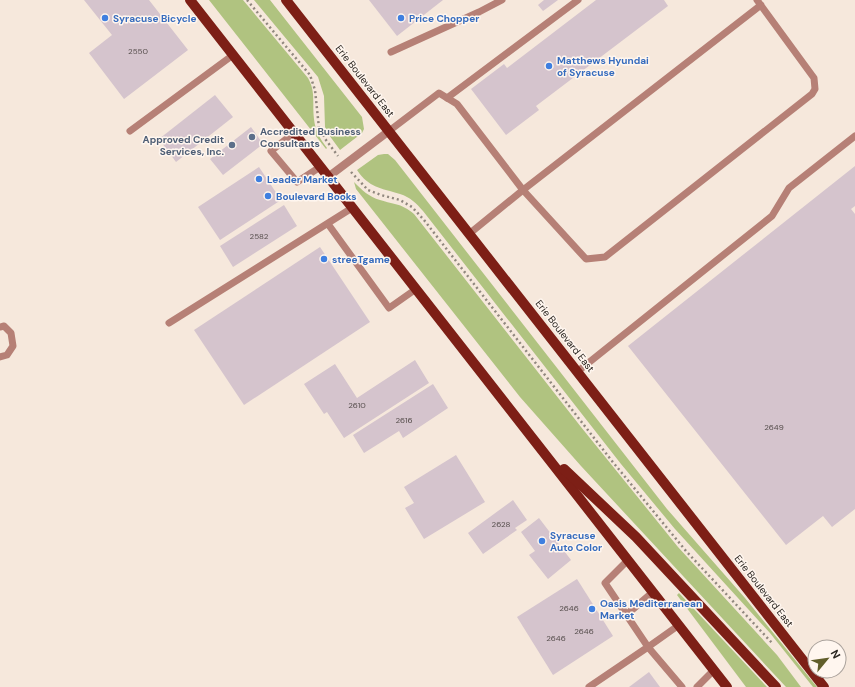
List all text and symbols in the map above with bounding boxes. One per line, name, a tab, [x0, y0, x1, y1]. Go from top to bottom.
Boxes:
place label: Syracuse Bicycle	[113, 12, 197, 25]
place label: Price Chopper	[409, 12, 479, 25]
marker: Syracuse Bicycle	[100, 13, 110, 23]
marker: Price Chopper	[396, 13, 406, 23]
street label: Erie Boulevard East	[333, 42, 397, 120]
house number: 2550	[128, 46, 148, 56]
place label: Matthews Hyundai of Syracuse	[557, 54, 649, 79]
marker: Matthews Hyundai of Syracuse	[544, 61, 554, 71]
place label: Accredited Business Consultants	[260, 125, 361, 150]
marker: Accredited Business Consultants	[247, 132, 257, 142]
place label: Approved Credit Services, Inc.	[143, 133, 224, 158]
marker: Approved Credit Services, Inc.	[227, 140, 237, 150]
place label: Leader Market	[267, 173, 338, 186]
marker: Leader Market	[254, 174, 264, 184]
place label: Boulevard Books	[276, 190, 357, 203]
marker: Boulevard Books	[263, 191, 273, 201]
house number: 2582	[250, 231, 269, 241]
place label: streeTgame	[332, 253, 390, 266]
marker: streeTgame	[319, 254, 329, 264]
street label: Erie Boulevard East	[533, 297, 597, 375]
house number: 2610	[348, 400, 366, 410]
house number: 2616	[395, 415, 413, 425]
house number: 2649	[764, 422, 784, 432]
house number: 2628	[492, 519, 511, 529]
place label: Syracuse Auto Color	[550, 529, 602, 554]
marker: Syracuse Auto Color	[537, 536, 547, 546]
street label: Erie Boulevard East	[732, 552, 796, 630]
place label: Oasis Mediterranean Market	[600, 597, 702, 622]
house number: 2646	[559, 603, 579, 613]
marker: Oasis Mediterranean Market	[587, 604, 597, 614]
house number: 2646	[574, 626, 594, 636]
house number: 2646	[546, 633, 566, 643]
north arrow	[807, 639, 847, 679]
text: N	[828, 647, 844, 661]

